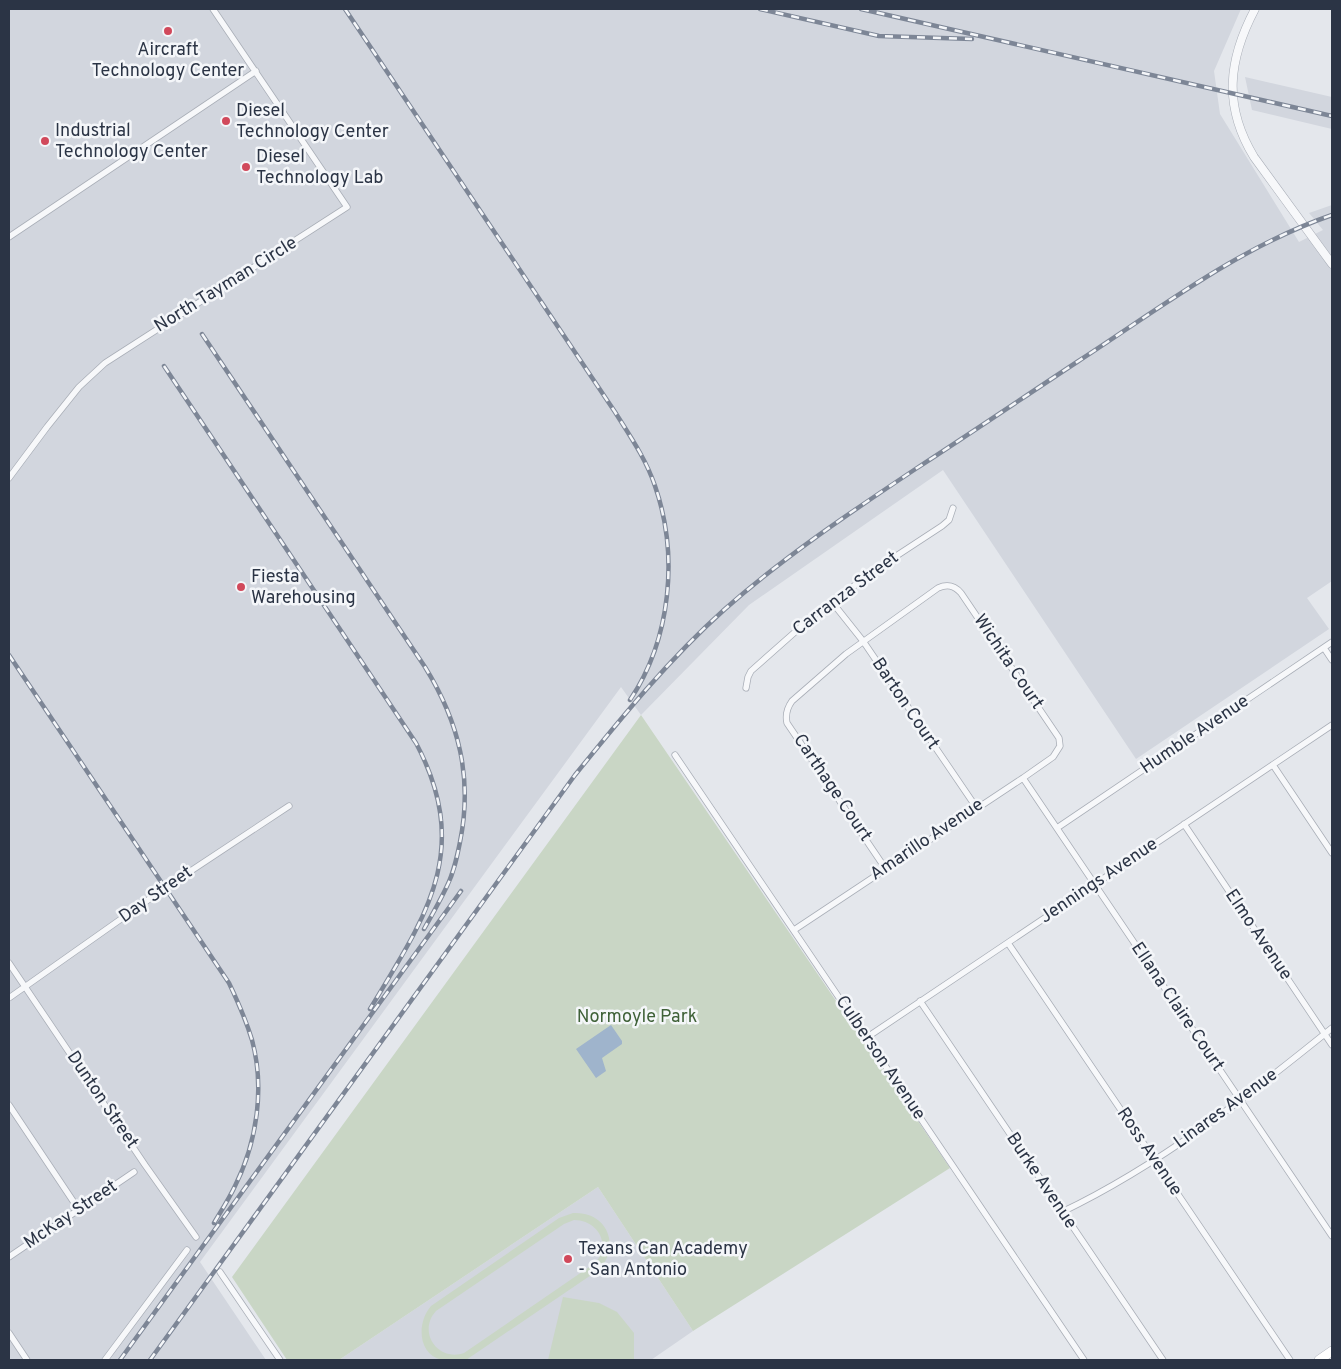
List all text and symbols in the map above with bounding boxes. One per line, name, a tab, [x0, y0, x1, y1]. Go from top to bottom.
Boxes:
marker: Aircraft Technology Center	[162, 25, 174, 37]
place label: Aircraft Technology Center	[92, 39, 244, 83]
place label: Diesel Technology Center	[236, 100, 389, 144]
marker: Diesel Technology Center	[220, 115, 232, 127]
place label: Industrial Technology Center	[55, 120, 208, 164]
marker: Industrial Technology Center	[39, 135, 51, 147]
place label: Diesel Technology Lab	[256, 146, 383, 190]
marker: Diesel Technology Lab	[240, 161, 252, 173]
street label: North Tayman Circle	[150, 232, 302, 338]
street label: Carranza Street	[788, 547, 904, 641]
place label: Fiesta Warehousing	[251, 566, 356, 610]
marker: Fiesta Warehousing	[235, 581, 247, 593]
street label: Wichita Court	[968, 610, 1048, 714]
street label: Barton Court	[866, 654, 944, 754]
street label: Humble Avenue	[1136, 690, 1254, 780]
street label: Carthage Court	[787, 730, 877, 846]
street label: Amarillo Avenue	[866, 794, 988, 886]
street label: Jennings Avenue	[1036, 833, 1162, 929]
street label: Day Street	[115, 861, 197, 929]
street label: Elmo Avenue	[1219, 885, 1297, 985]
street label: Ellana Claire Court	[1125, 938, 1229, 1076]
street label: Culberson Avenue	[830, 991, 930, 1125]
park label: Normoyle Park	[577, 1006, 697, 1029]
street label: Dunton Street	[61, 1047, 143, 1153]
street label: Linares Avenue	[1170, 1064, 1282, 1154]
street label: Ross Avenue	[1111, 1103, 1187, 1201]
street label: Burke Avenue	[1000, 1128, 1082, 1234]
street label: McKay Street	[20, 1175, 122, 1255]
place label: Texans Can Academy - San Antonio	[578, 1238, 748, 1282]
marker: Texans Can Academy - San Antonio	[562, 1253, 574, 1265]

